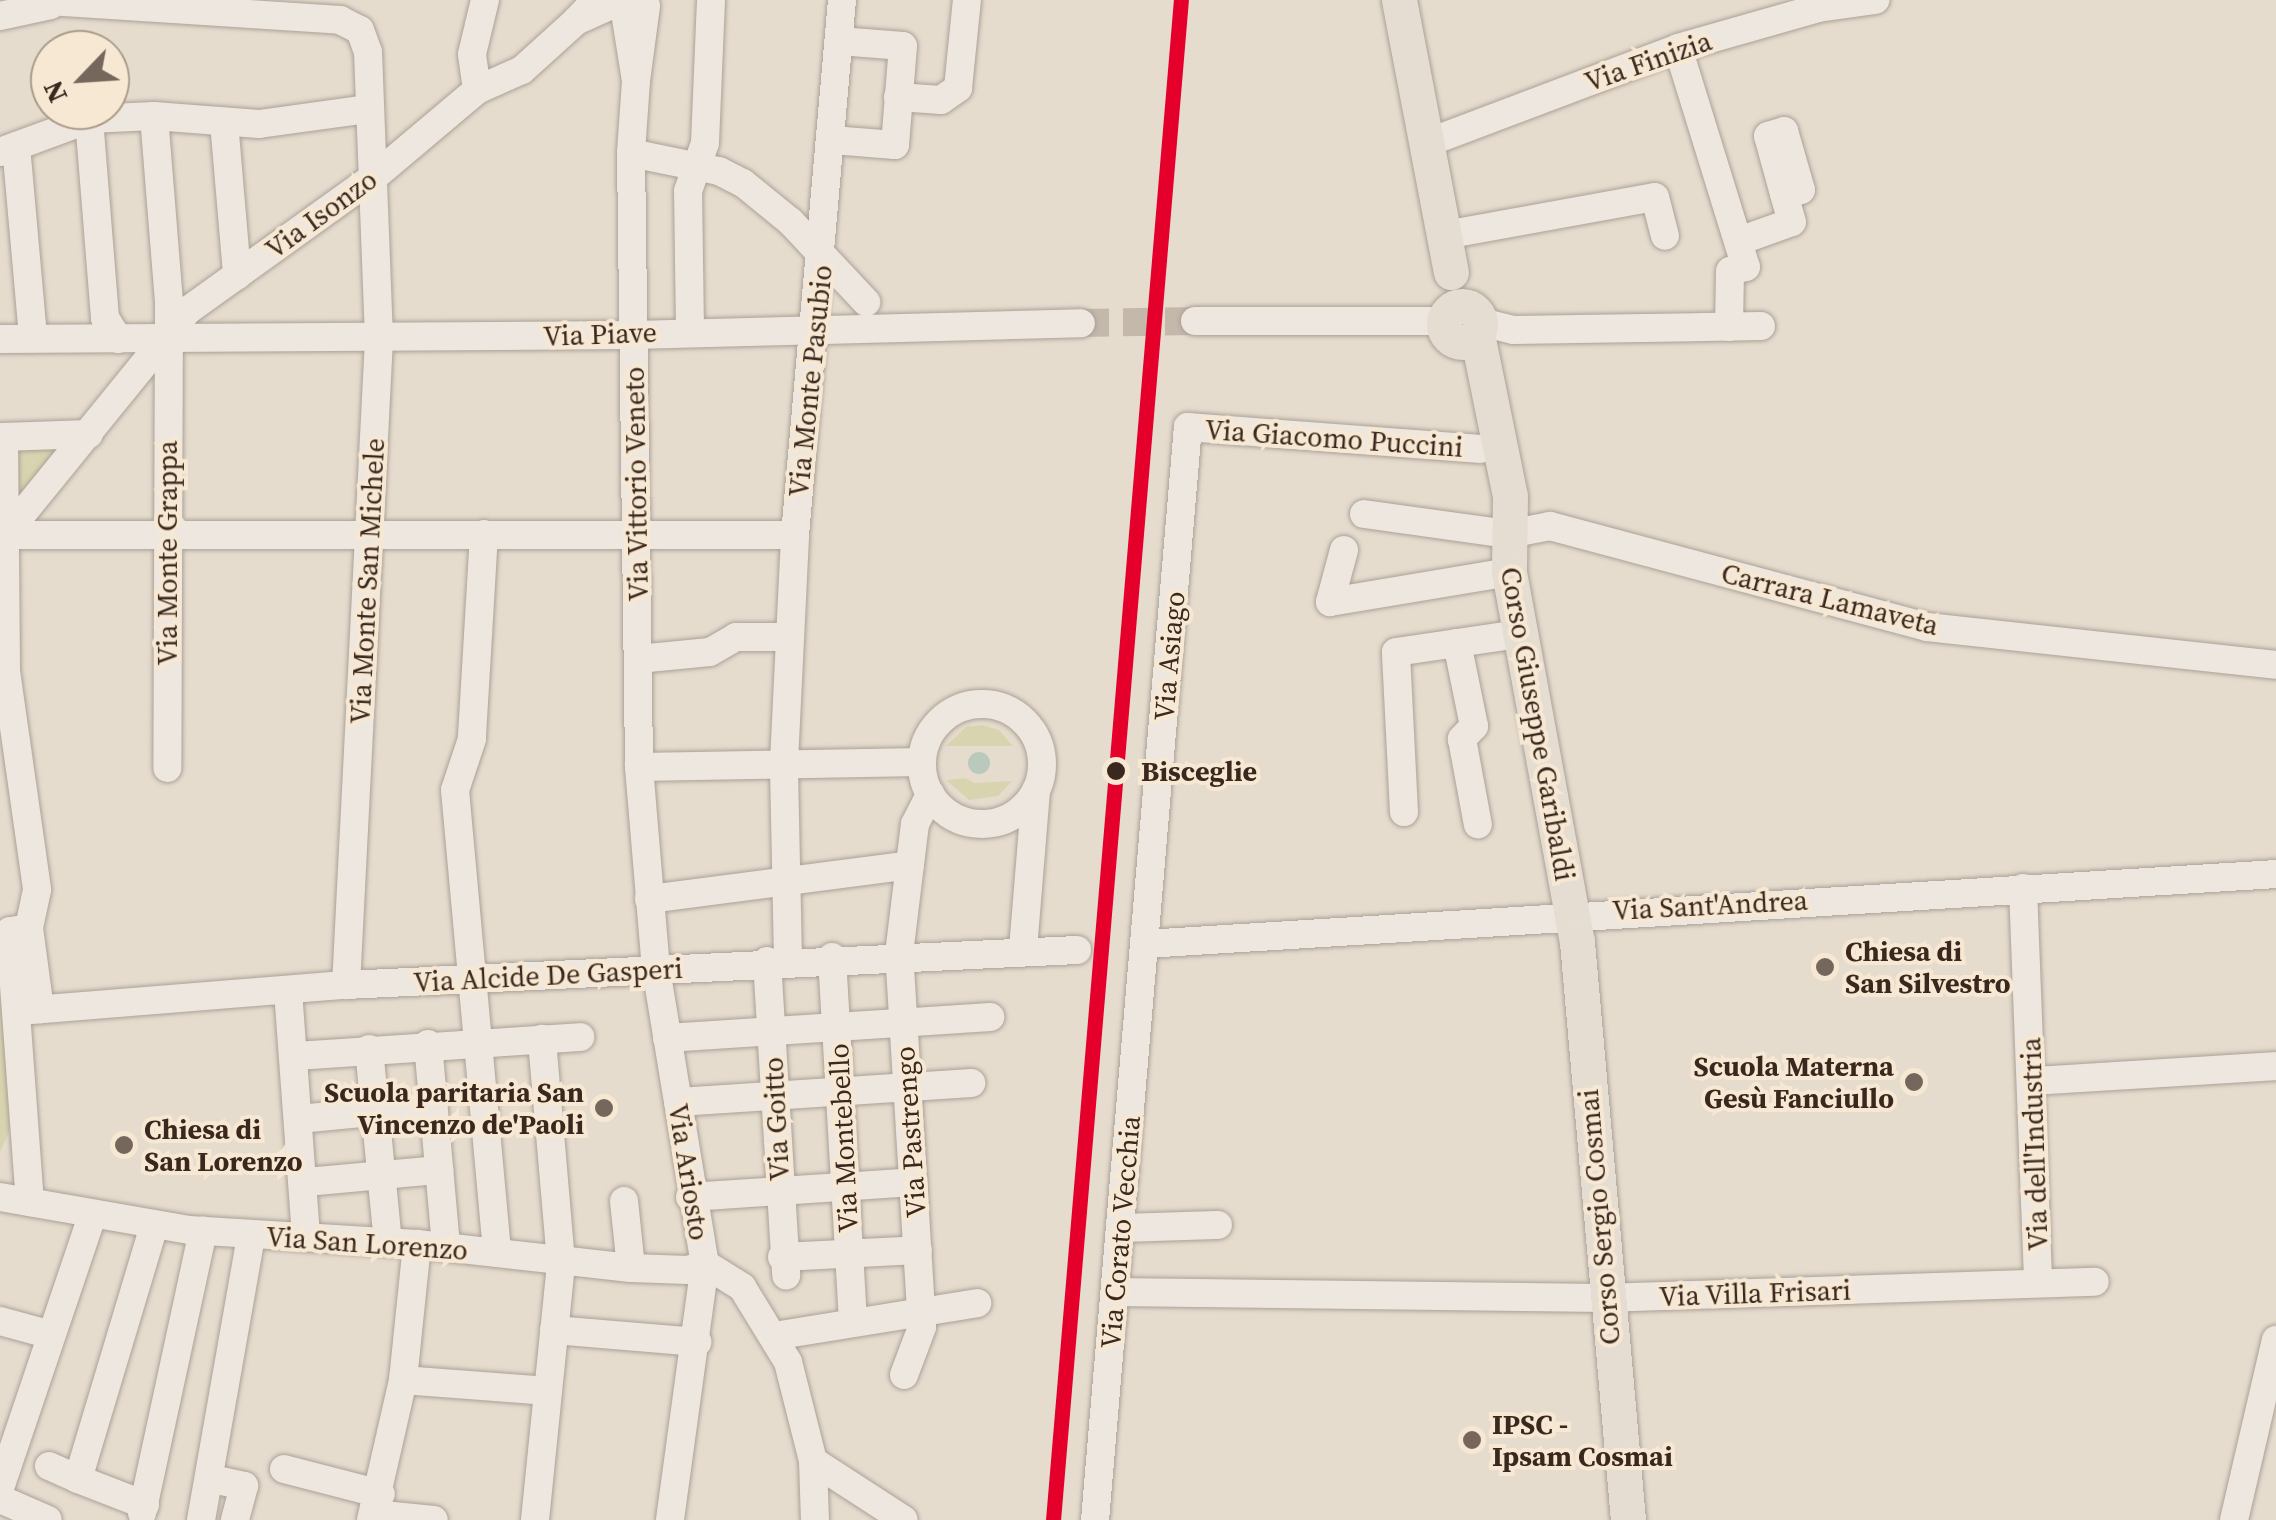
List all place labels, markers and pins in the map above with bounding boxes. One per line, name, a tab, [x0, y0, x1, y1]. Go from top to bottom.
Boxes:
place label: Bisceglie	[1141, 754, 1257, 788]
marker: Bisceglie	[1100, 755, 1132, 787]
place label: Chiesa di San Silvestro	[1845, 934, 2011, 1000]
marker: Chiesa di San Silvestro	[1814, 956, 1836, 978]
place label: Scuola Materna Gesù Fanciullo	[1694, 1049, 1894, 1115]
marker: Scuola Materna Gesù Fanciullo	[1903, 1071, 1925, 1093]
place label: Scuola paritaria San Vincenzo de'Paoli	[324, 1075, 584, 1141]
marker: Scuola paritaria San Vincenzo de'Paoli	[593, 1097, 615, 1119]
place label: Chiesa di San Lorenzo	[144, 1112, 302, 1178]
marker: Chiesa di San Lorenzo	[113, 1134, 135, 1156]
place label: IPSC - Ipsam Cosmai	[1492, 1407, 1673, 1473]
marker: IPSC - Ipsam Cosmai	[1461, 1429, 1483, 1451]

